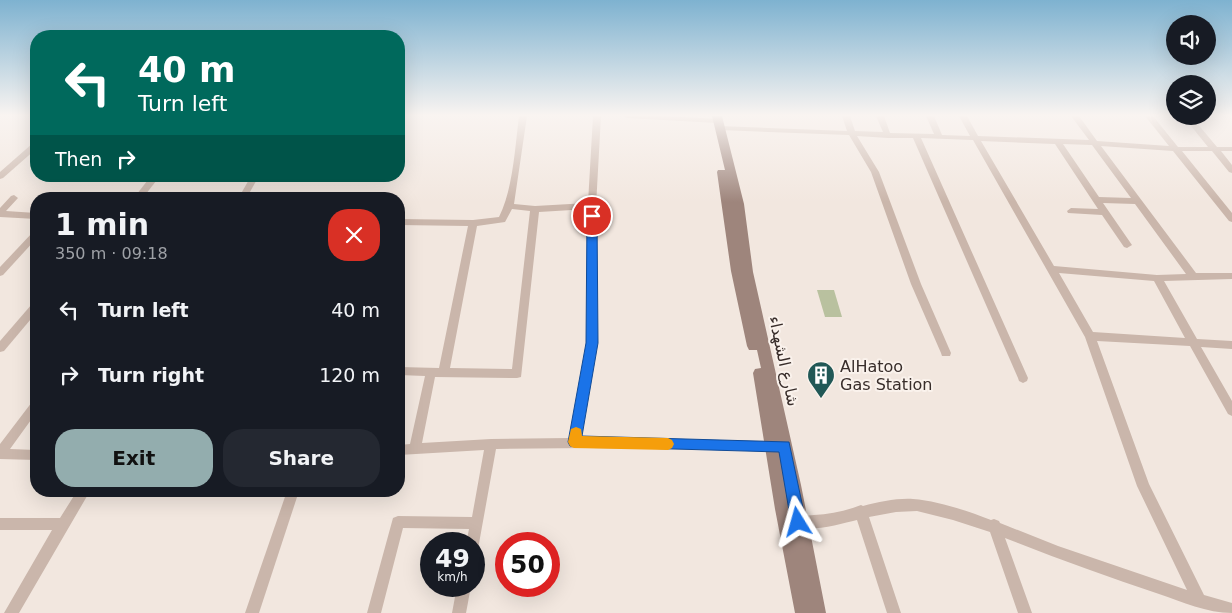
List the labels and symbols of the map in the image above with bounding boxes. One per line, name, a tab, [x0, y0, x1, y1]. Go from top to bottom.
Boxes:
pin	[571, 195, 613, 237]
street label: شارع الشهداء	[764, 314, 803, 408]
place label: AlHatoo Gas Station	[840, 357, 933, 394]
building icon: AlHatoo Gas Station	[806, 360, 836, 399]
position arrow	[771, 495, 823, 547]
speed limit sign: 50	[495, 532, 560, 597]

